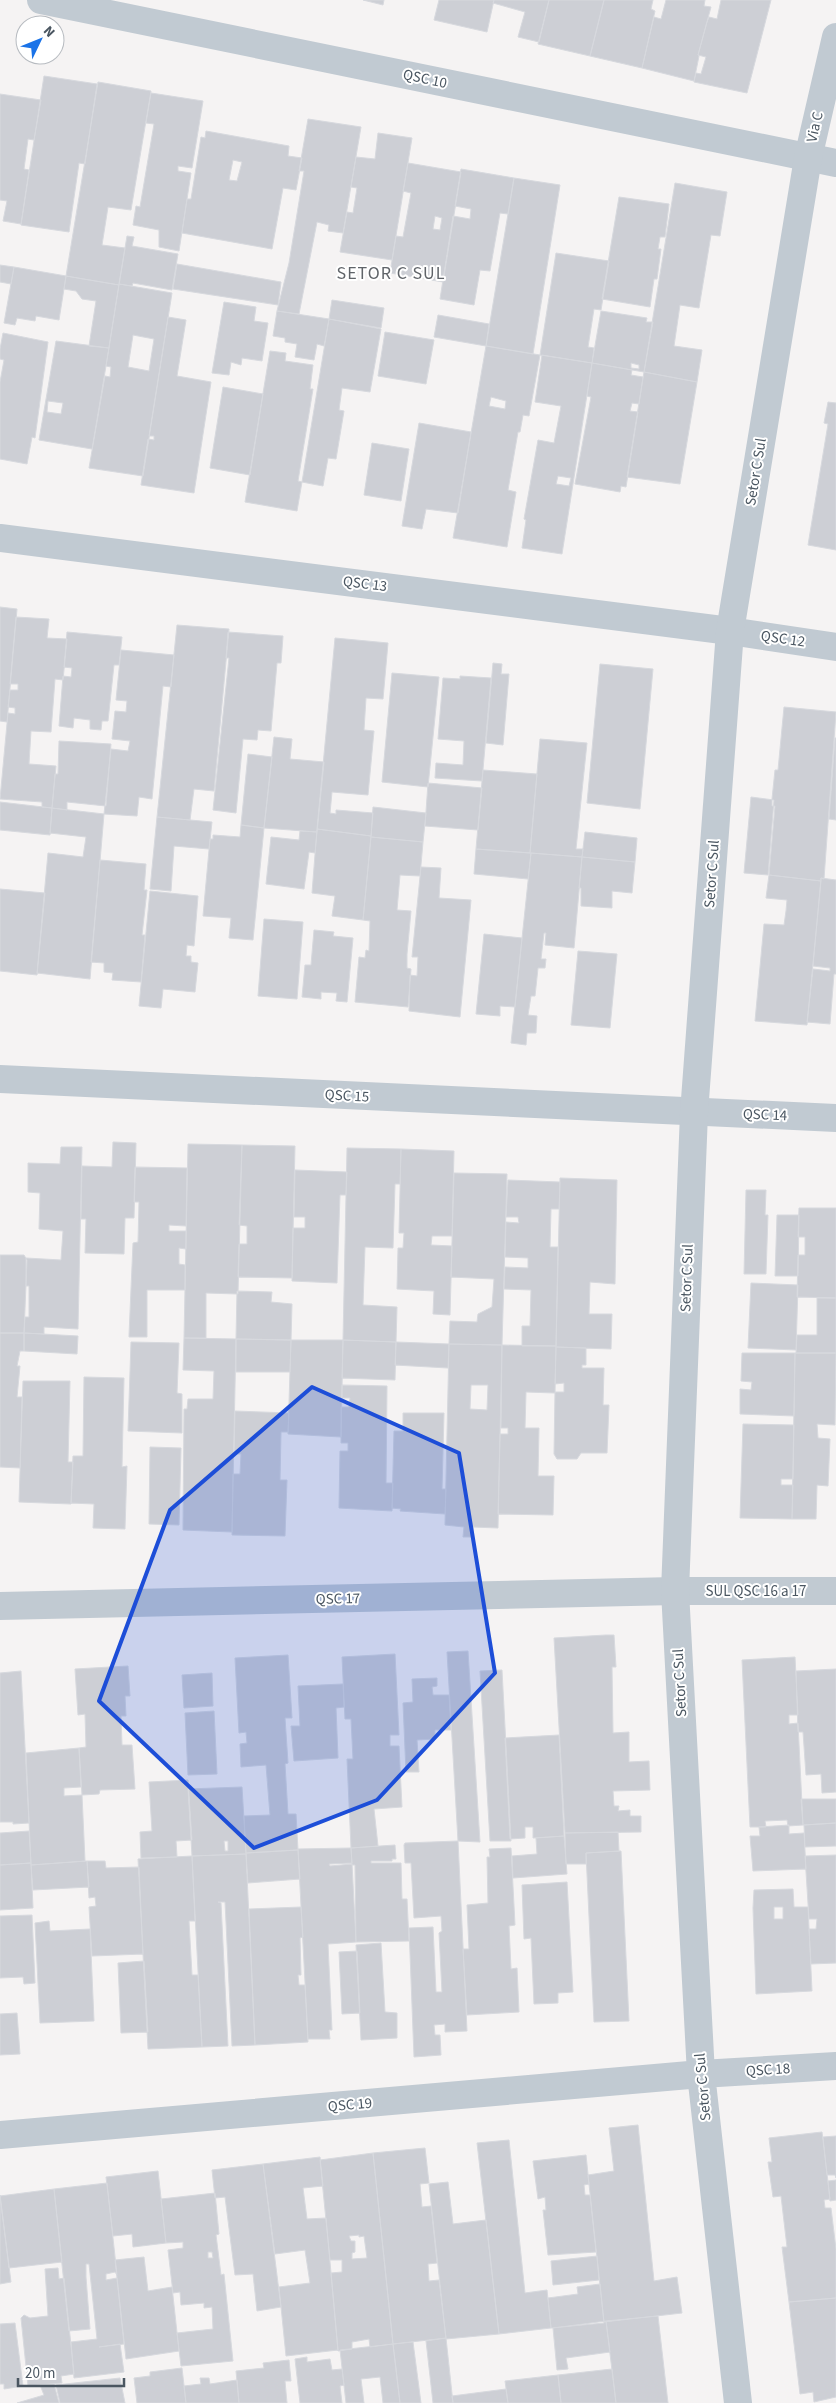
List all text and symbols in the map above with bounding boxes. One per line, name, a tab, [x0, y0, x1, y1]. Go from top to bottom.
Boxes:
north arrow	[15, 15, 65, 65]
text: N	[38, 22, 59, 42]
street label: QSC 10	[401, 64, 449, 94]
street label: Via C	[801, 109, 829, 144]
district label: SETOR C SUL	[337, 261, 445, 286]
street label: Setor C Sul	[740, 437, 772, 507]
street label: QSC 13	[342, 571, 388, 597]
street label: QSC 12	[760, 626, 806, 652]
street label: Setor C Sul	[699, 839, 725, 909]
street label: QSC 15	[324, 1084, 370, 1108]
street label: QSC 14	[742, 1104, 788, 1126]
street label: Setor C Sul	[675, 1243, 699, 1312]
street label: SUL QSC 16 a 17	[706, 1581, 806, 1602]
street label: QSC 17	[316, 1588, 360, 1610]
street label: Setor C Sul	[668, 1648, 692, 1718]
street label: Setor C Sul	[690, 2052, 716, 2122]
street label: QSC 18	[745, 2058, 791, 2082]
street label: QSC 19	[327, 2093, 373, 2117]
scale bar	[18, 2356, 124, 2388]
text: 20 m	[25, 2363, 55, 2384]

